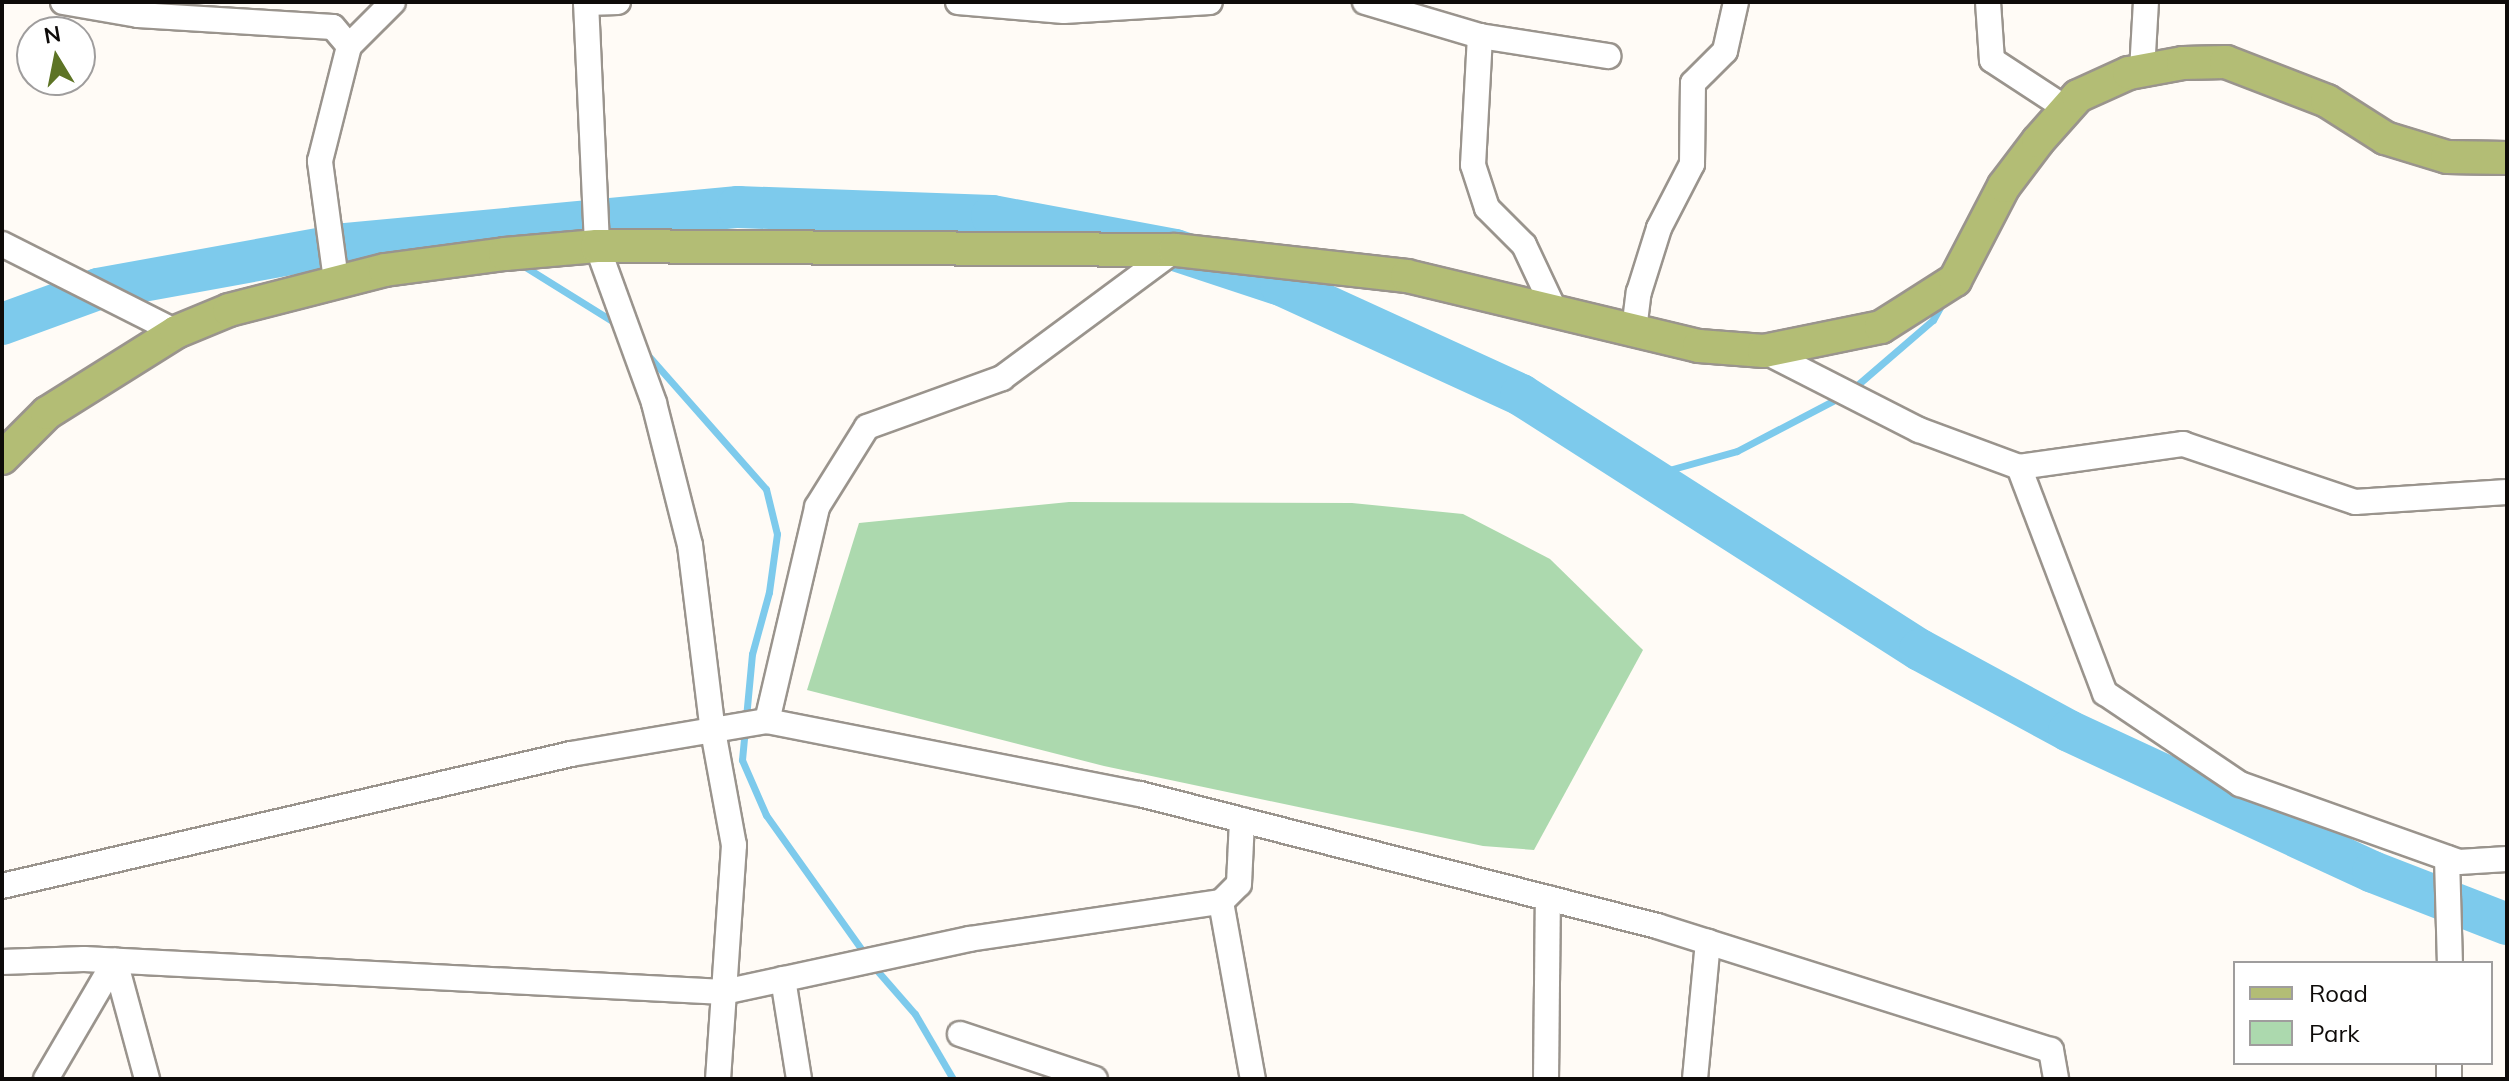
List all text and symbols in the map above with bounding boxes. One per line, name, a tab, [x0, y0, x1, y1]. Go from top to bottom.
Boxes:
north arrow	[16, 16, 96, 96]
text: N	[42, 19, 63, 50]
legend	[2233, 961, 2493, 1065]
text: Road	[2309, 978, 2368, 1008]
text: Park	[2309, 1018, 2360, 1048]

